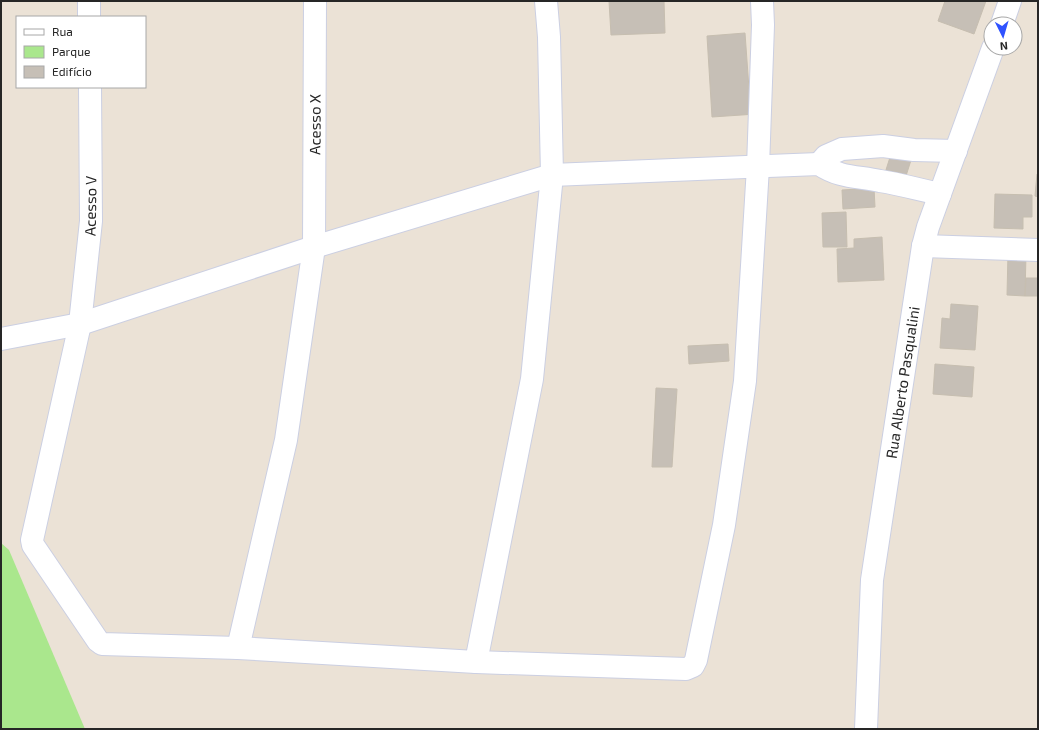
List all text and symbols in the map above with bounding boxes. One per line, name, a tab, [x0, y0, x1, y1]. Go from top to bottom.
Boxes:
legend	[16, 16, 146, 88]
north arrow	[983, 16, 1023, 56]
text: Rua	[52, 24, 73, 38]
text: N	[999, 40, 1008, 53]
text: Parque	[52, 44, 90, 58]
text: Edifício	[52, 64, 92, 78]
street label: Acesso X	[305, 94, 324, 155]
street label: Acesso V	[80, 176, 100, 236]
street label: Rua Alberto Pasqualini	[882, 305, 923, 460]

